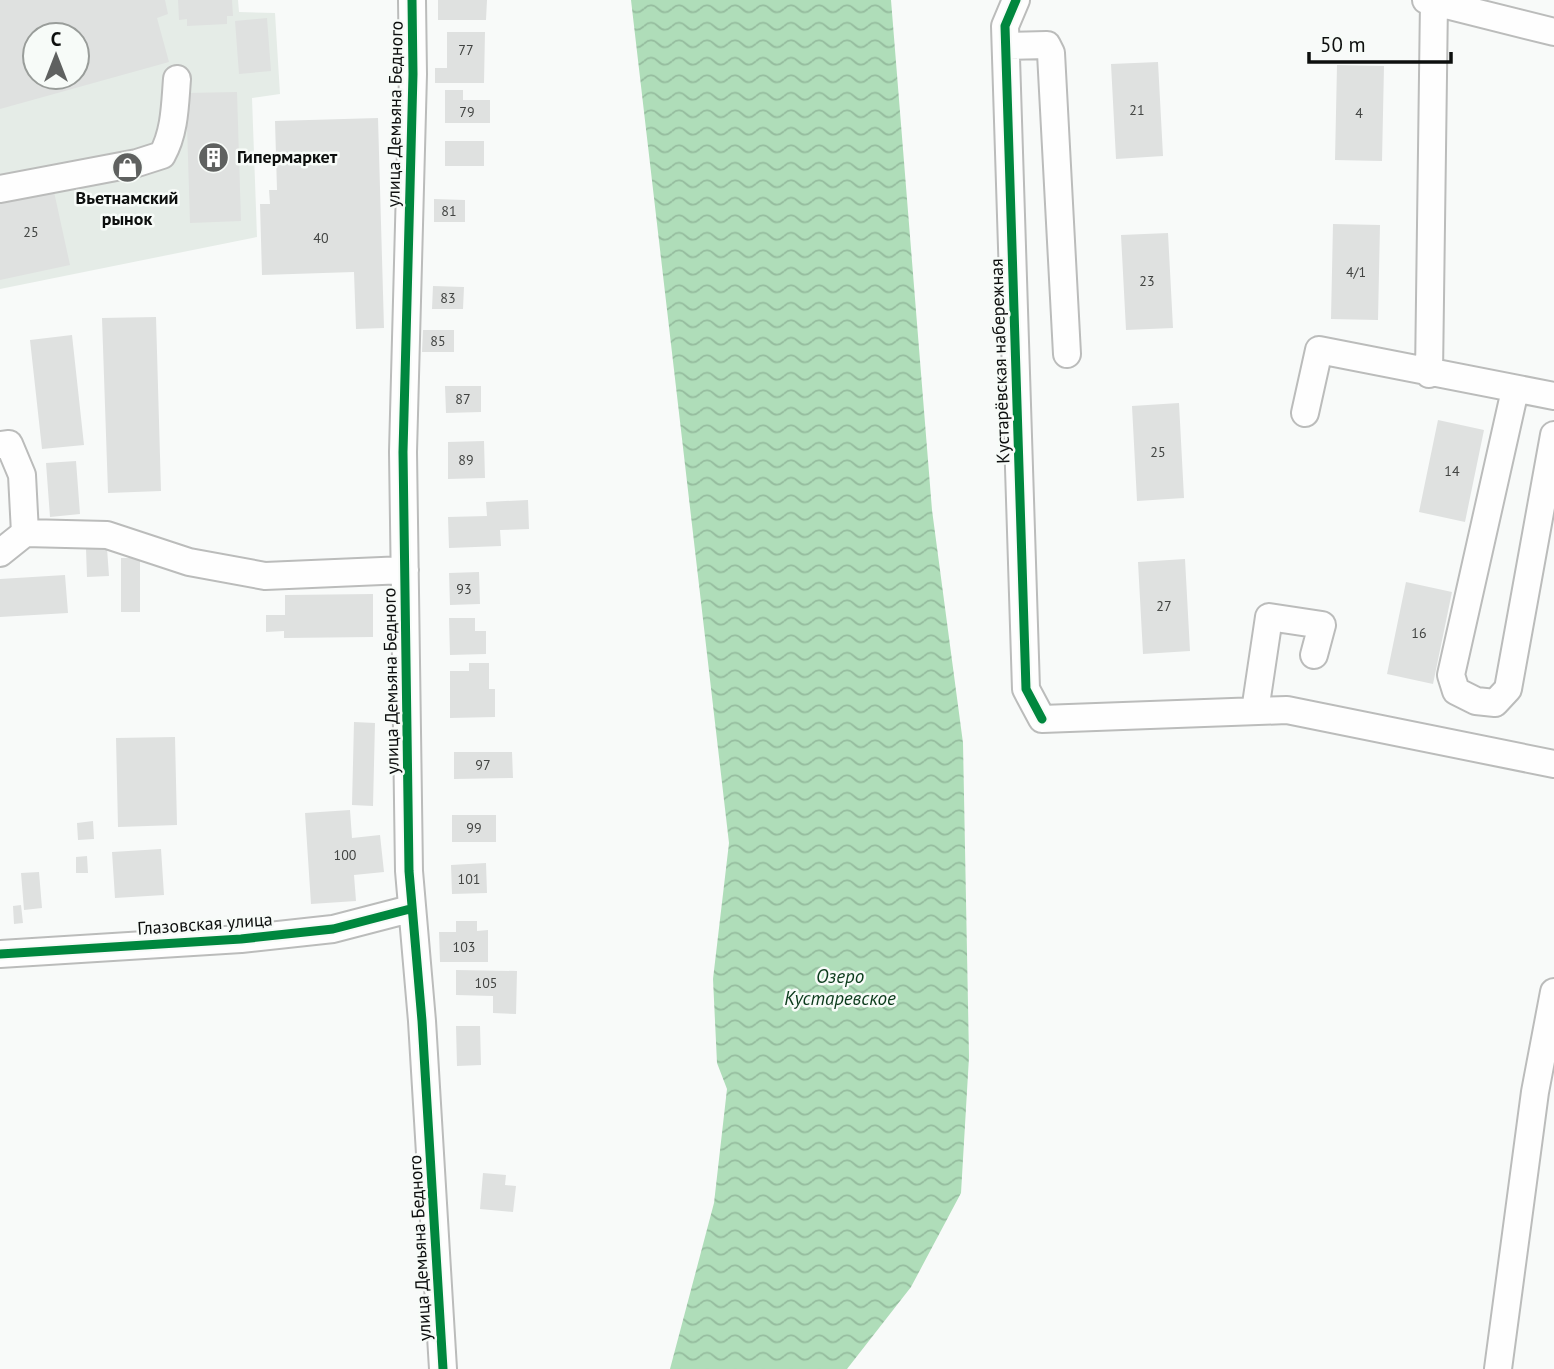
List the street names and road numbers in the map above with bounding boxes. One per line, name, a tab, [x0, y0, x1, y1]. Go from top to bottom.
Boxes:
street label: улица Демьяна Бедного	[381, 20, 408, 207]
street label: Кустарёвская набережная	[984, 258, 1015, 464]
street label: улица Демьяна Бедного	[377, 588, 404, 775]
street label: Глазовская улица	[137, 907, 273, 940]
street label: улица Демьяна Бедного	[403, 1154, 436, 1342]

